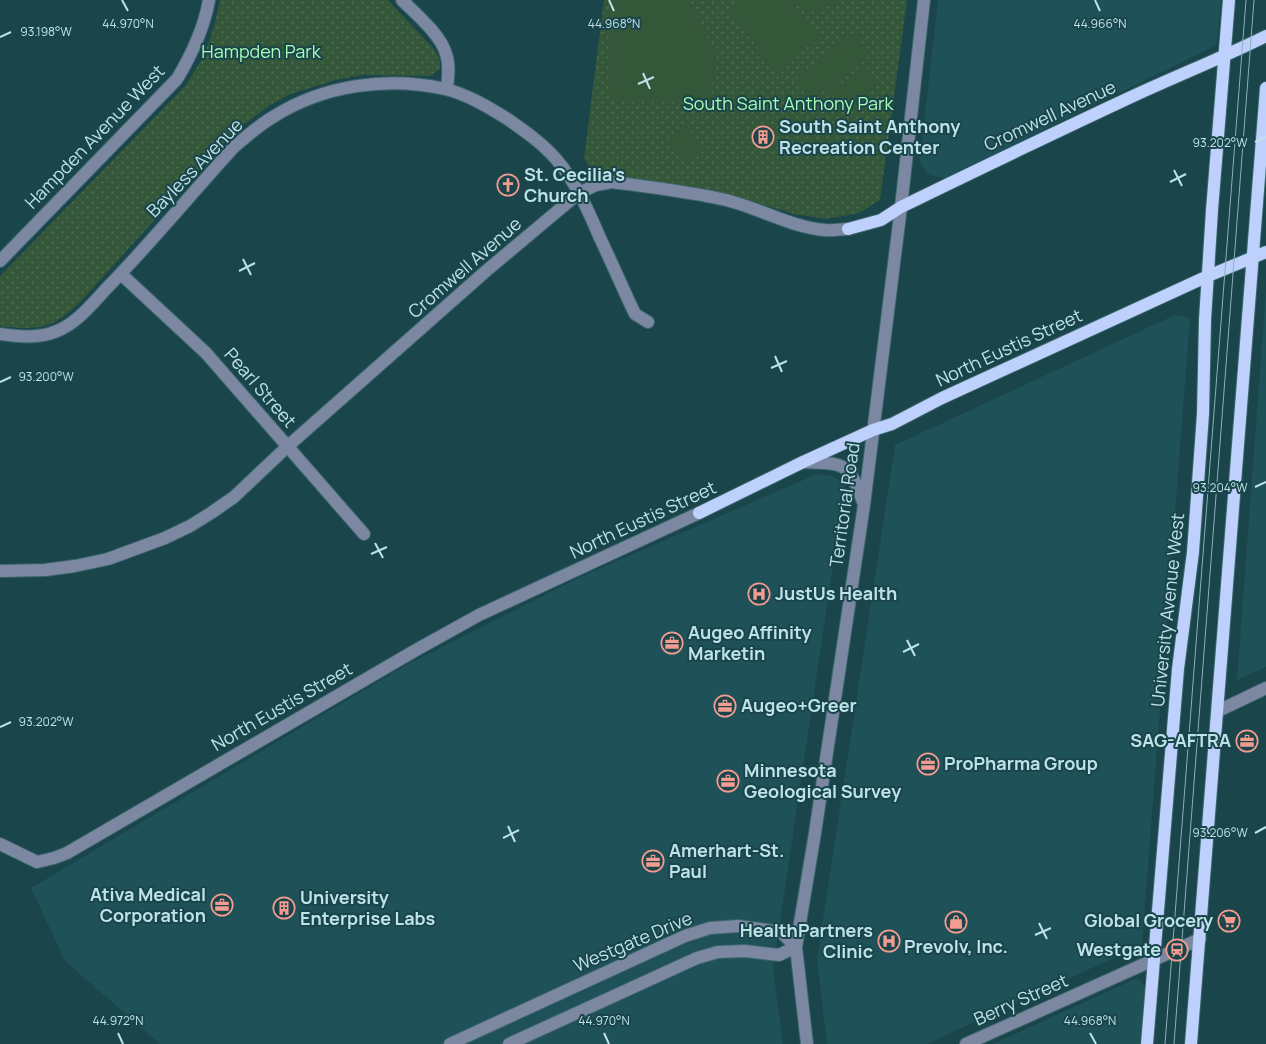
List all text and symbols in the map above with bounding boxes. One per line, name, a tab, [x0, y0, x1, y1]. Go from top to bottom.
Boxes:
text: 44.970°N	[102, 15, 154, 32]
text: 44.968°N	[588, 15, 640, 32]
text: 44.966°N	[1073, 15, 1127, 32]
text: 93.198°W	[20, 23, 72, 40]
park label: Hampden Park	[201, 39, 322, 63]
street label: Hampden Avenue West	[19, 59, 169, 214]
street label: Cromwell Avenue	[980, 74, 1119, 156]
park label: South Saint Anthony Park	[683, 91, 894, 115]
street label: Bayless Avenue	[141, 113, 248, 222]
place label: South Saint Anthony Recreation Center	[779, 114, 960, 159]
building icon: South Saint Anthony Recreation Center	[751, 125, 775, 149]
text: 93.202°W	[1193, 134, 1248, 151]
place label: St. Cecilia's Church	[524, 162, 625, 207]
church icon: St. Cecilia's Church	[496, 173, 520, 197]
street label: Cromwell Avenue	[403, 211, 526, 323]
street label: North Eustis Street	[932, 303, 1086, 392]
street label: Pearl Street	[219, 342, 302, 432]
text: 93.200°W	[18, 368, 74, 385]
street label: Territorial Road	[823, 441, 865, 569]
street label: North Eustis Street	[566, 475, 720, 564]
text: 93.204°W	[1193, 479, 1248, 496]
street label: University Avenue West	[1145, 512, 1189, 708]
place label: JustUs Health	[775, 581, 897, 605]
hospital icon: JustUs Health	[747, 582, 771, 606]
place label: Augeo Affinity Marketin	[688, 620, 812, 665]
office icon: Augeo Affinity Marketin	[660, 631, 684, 655]
street label: North Eustis Street	[207, 656, 356, 756]
place label: Augeo+Greer	[741, 693, 857, 717]
office icon: Augeo+Greer	[713, 694, 737, 718]
text: 93.202°W	[19, 713, 74, 730]
place label: SAG-AFTRA	[1130, 728, 1231, 752]
office icon: SAG-AFTRA	[1235, 729, 1259, 753]
place label: ProPharma Group	[944, 751, 1098, 775]
office icon: ProPharma Group	[916, 752, 940, 776]
place label: Minnesota Geological Survey	[744, 758, 901, 803]
office icon: Minnesota Geological Survey	[716, 769, 740, 793]
text: 93.206°W	[1192, 824, 1248, 841]
place label: Amerhart-St. Paul	[669, 838, 784, 883]
office icon: Amerhart-St. Paul	[641, 849, 665, 873]
place label: Ativa Medical Corporation	[90, 882, 206, 927]
place label: University Enterprise Labs	[300, 885, 435, 930]
office icon: Ativa Medical Corporation	[210, 893, 234, 917]
building icon: University Enterprise Labs	[272, 896, 296, 920]
street label: Westgate Drive	[570, 905, 696, 977]
place label: Global Grocery	[1084, 908, 1213, 932]
supermarket icon: Global Grocery	[1217, 909, 1241, 933]
shop icon: Prevolv, Inc.	[944, 910, 968, 934]
place label: HealthPartners Clinic	[740, 918, 873, 963]
hospital icon: HealthPartners Clinic	[877, 929, 901, 953]
place label: Prevolv, Inc.	[904, 934, 1008, 958]
place label: Westgate	[1077, 937, 1161, 961]
station icon: Westgate	[1165, 938, 1189, 962]
street label: Berry Street	[970, 968, 1071, 1030]
text: 44.972°N	[93, 1012, 143, 1029]
text: 44.970°N	[578, 1012, 630, 1029]
text: 44.968°N	[1064, 1012, 1116, 1029]

